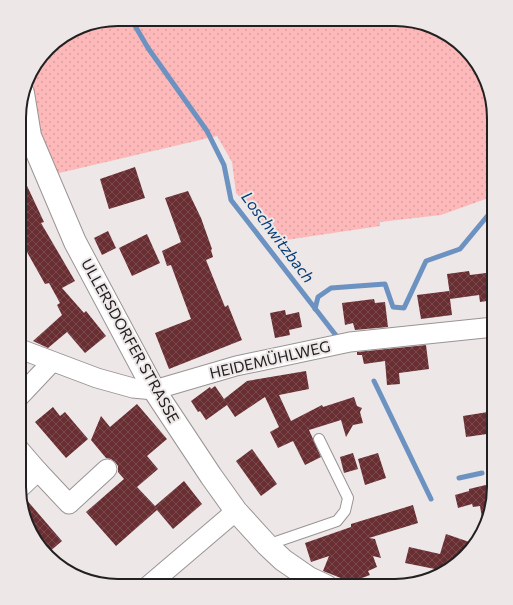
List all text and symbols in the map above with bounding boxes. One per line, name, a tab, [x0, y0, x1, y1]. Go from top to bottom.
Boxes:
water label: Loschwitzbach	[238, 187, 319, 286]
street label: ULLERSDORFER STRASSE	[78, 255, 184, 426]
street label: HEIDEMÜHLWEG	[208, 336, 332, 382]

